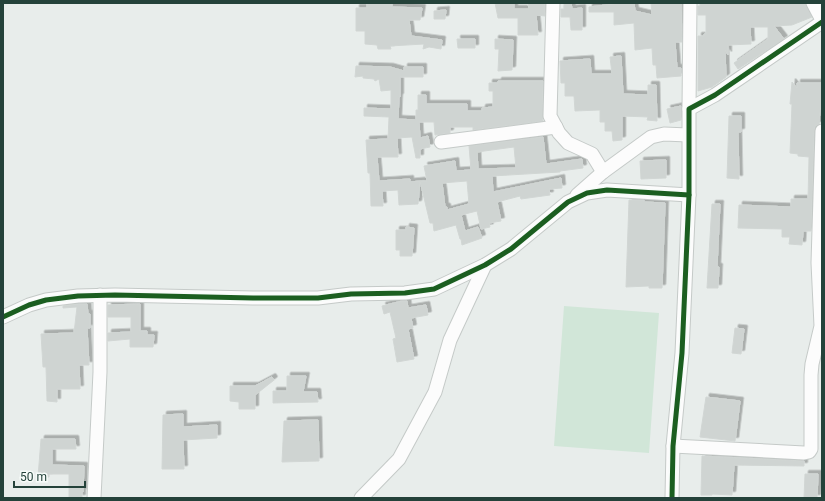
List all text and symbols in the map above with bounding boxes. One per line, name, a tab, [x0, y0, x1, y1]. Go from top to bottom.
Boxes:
scale bar	[14, 463, 85, 489]
text: 50 m	[20, 470, 47, 484]

